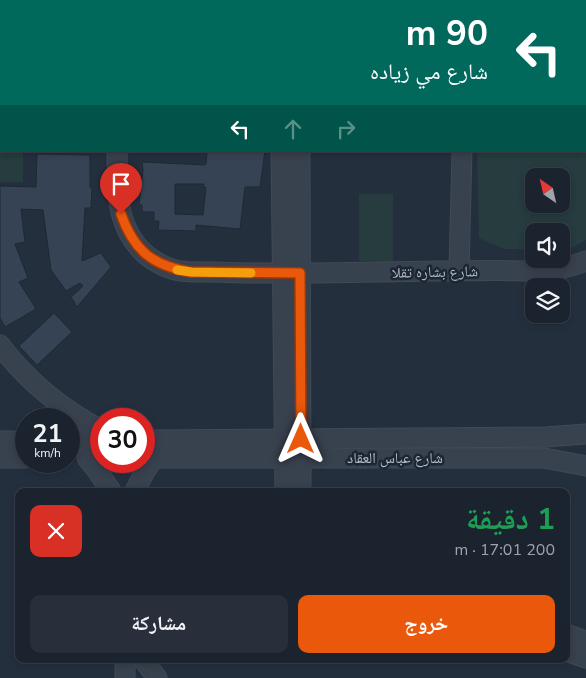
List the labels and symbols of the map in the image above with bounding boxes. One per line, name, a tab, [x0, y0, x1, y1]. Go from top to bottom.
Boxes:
pin	[100, 163, 142, 214]
north arrow	[525, 168, 570, 212]
street label: شارع بشاره تقلا	[392, 261, 478, 283]
speed limit sign: 30	[90, 408, 155, 473]
position arrow	[274, 412, 326, 464]
street label: شارع عباس العقاد	[347, 448, 443, 468]

